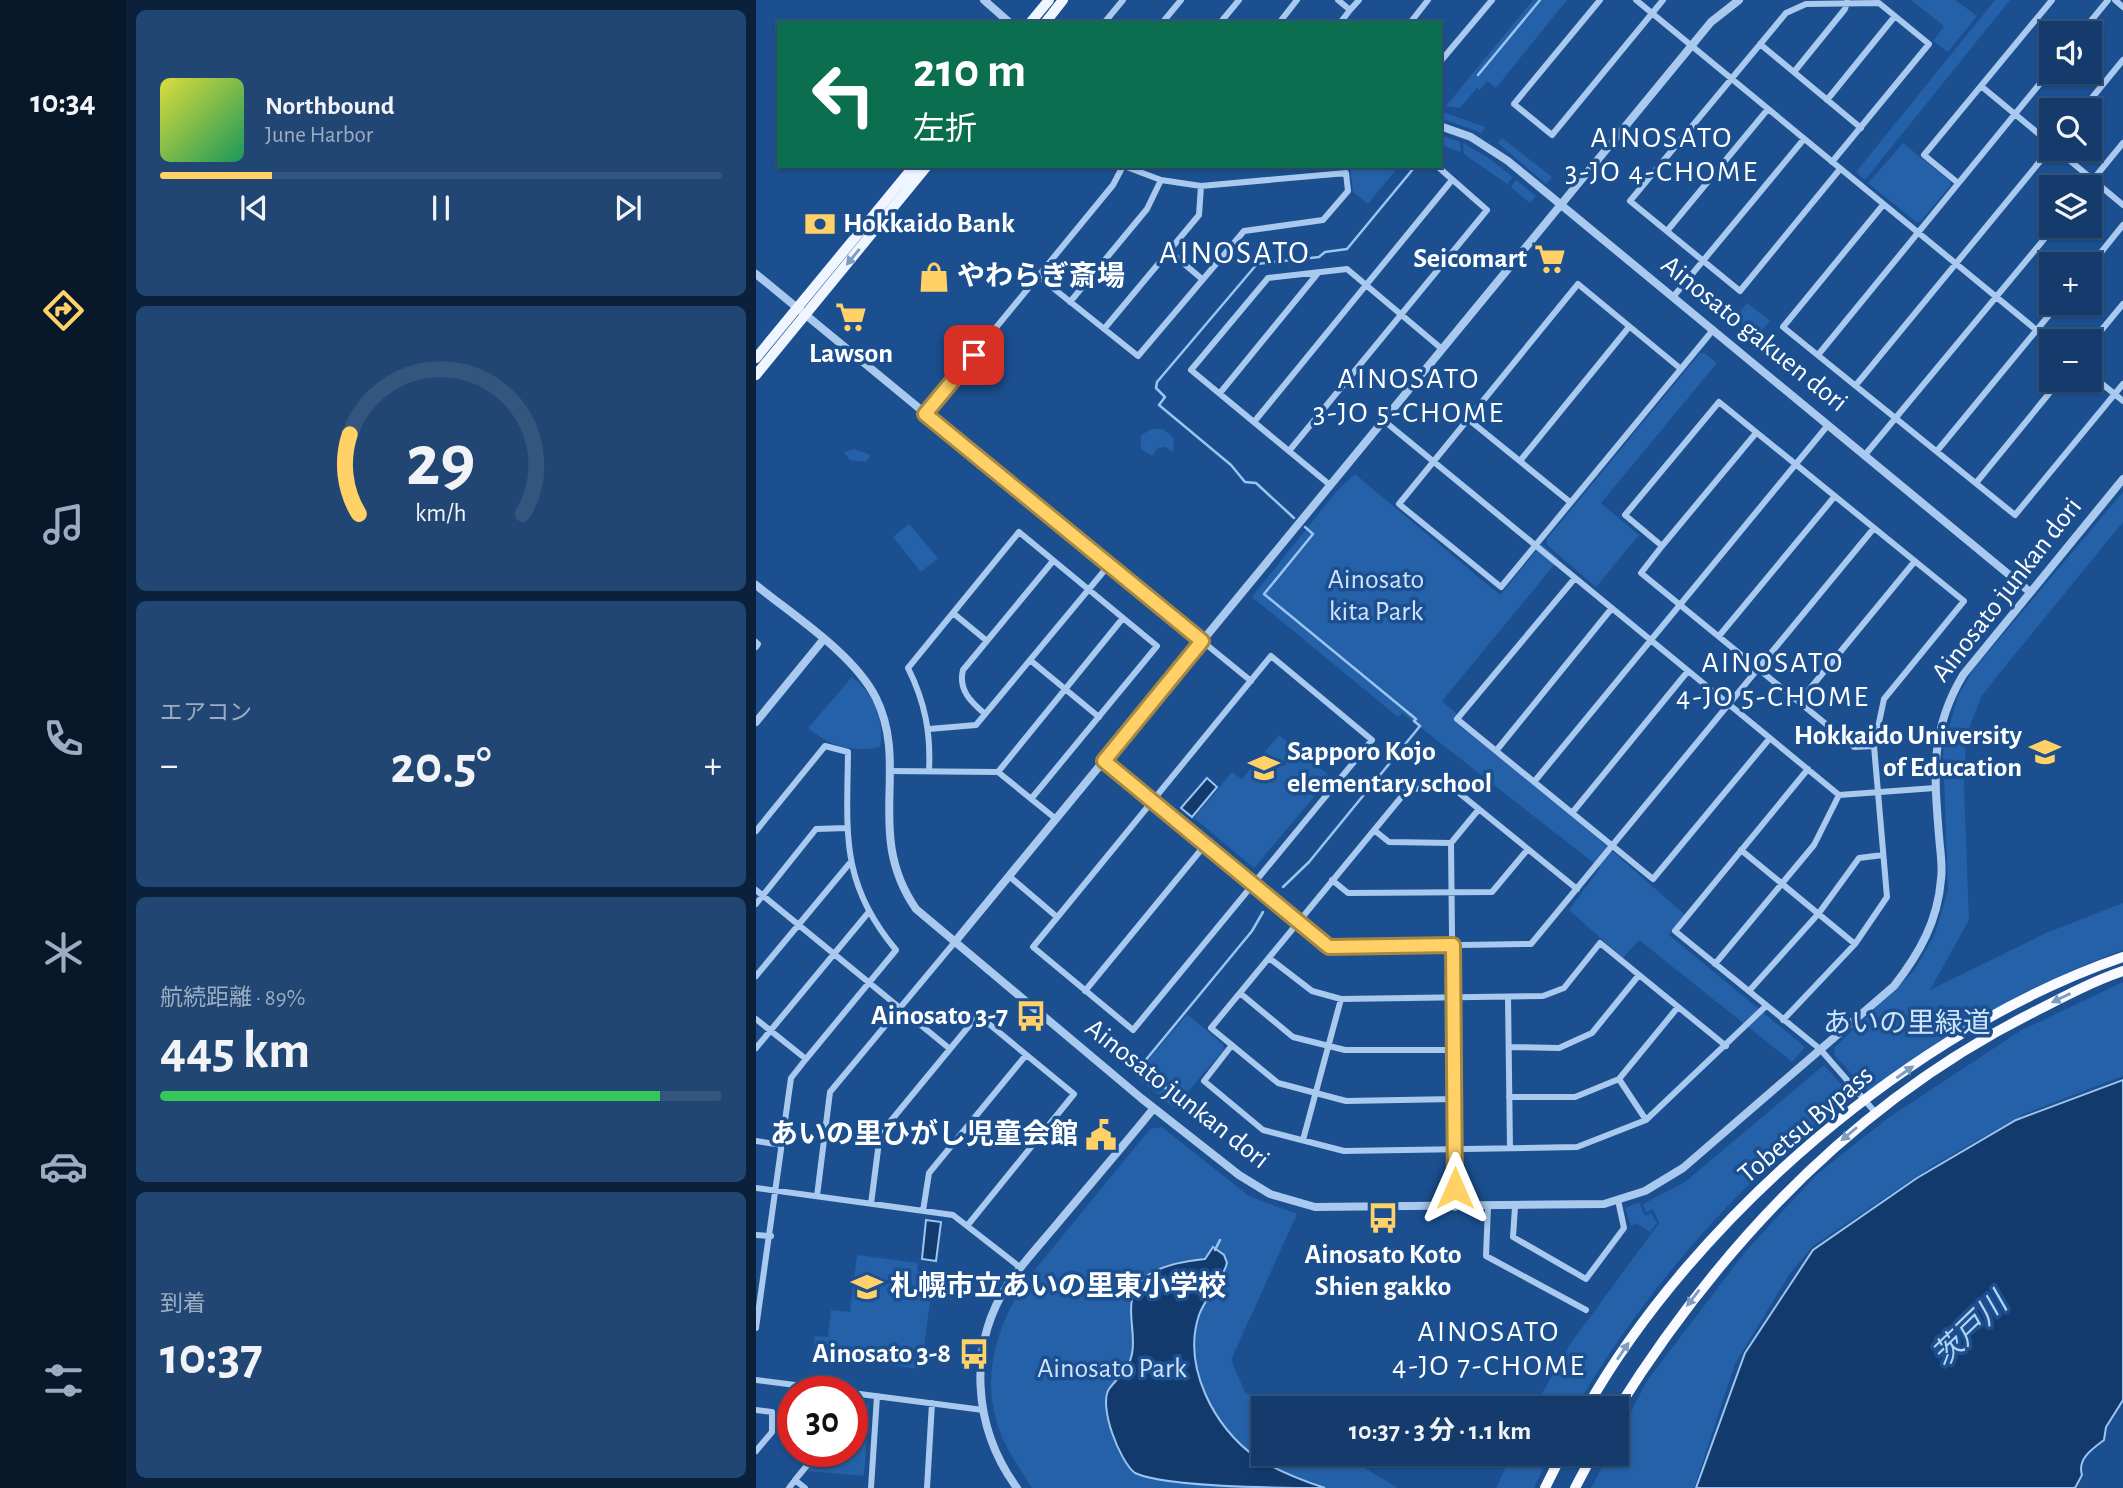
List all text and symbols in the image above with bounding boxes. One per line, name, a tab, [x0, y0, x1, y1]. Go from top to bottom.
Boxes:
map controls	[2039, 21, 2102, 392]
button: sound	[2039, 21, 2102, 84]
text: 210 m	[913, 47, 1026, 96]
icon: left	[798, 49, 889, 140]
text: 10:34	[30, 86, 96, 118]
text: Northbound	[265, 93, 394, 119]
button: search	[2039, 98, 2102, 161]
text: 左折	[913, 113, 977, 145]
district label: AINOSATO 3-JO 4-CHOME	[1565, 123, 1759, 187]
text: June Harbor	[265, 124, 373, 147]
button: layers	[2039, 175, 2102, 238]
icon: previous	[235, 189, 273, 227]
icon: pause	[422, 189, 460, 227]
icon: next	[609, 189, 647, 227]
bank icon: Hokkaido Bank	[803, 207, 837, 241]
place label: Hokkaido Bank	[843, 210, 1015, 238]
district label: AINOSATO	[1159, 237, 1311, 269]
supermarket icon: Seicomart	[1533, 242, 1567, 276]
place label: Seicomart	[1413, 245, 1528, 273]
one-way arrow	[845, 248, 861, 266]
street label: Ainosato gakuen dori	[1656, 251, 1852, 417]
button: +	[2039, 252, 2102, 315]
shop icon: やわらぎ斎場	[917, 260, 951, 294]
place label: やわらぎ斎場	[957, 261, 1125, 291]
icon: directions	[39, 286, 88, 335]
supermarket icon: Lawson	[834, 300, 868, 334]
pin	[944, 325, 1004, 385]
button: −	[2039, 329, 2102, 392]
icon: arrive	[955, 336, 993, 374]
place label: Lawson	[809, 340, 893, 368]
district label: AINOSATO 3-JO 5-CHOME	[1313, 364, 1505, 428]
text: 29	[406, 427, 476, 500]
street label: Ainosato junkan dori	[1927, 493, 2087, 687]
icon: music	[39, 500, 88, 549]
text: km/h	[415, 501, 467, 526]
park label: Ainosato kita Park	[1328, 566, 1424, 626]
district label: AINOSATO 4-JO 5-CHOME	[1676, 648, 1870, 712]
text: エアコン	[160, 702, 252, 725]
icon: phone	[39, 714, 88, 763]
place label: Hokkaido University of Education	[1794, 722, 2022, 782]
school or university icon: Hokkaido University of Education	[2028, 735, 2062, 769]
place label: Sapporo Kojo elementary school	[1287, 738, 1492, 798]
text: 20.5°	[390, 740, 492, 792]
text: −	[160, 747, 178, 785]
text: +	[704, 747, 722, 785]
school or university icon: Sapporo Kojo elementary school	[1247, 751, 1281, 785]
icon: climate	[39, 928, 88, 977]
text: 航続距離 · 89%	[160, 987, 306, 1010]
one-way arrow	[2051, 993, 2071, 1004]
bus stop icon: Ainosato 3-7	[1014, 999, 1048, 1033]
place label: Ainosato 3-7	[871, 1002, 1008, 1030]
park label: あいの里緑道	[1823, 1008, 1991, 1038]
street label: Ainosato junkan dori	[1080, 1014, 1274, 1174]
text: 445 km	[160, 1025, 310, 1077]
street label: Tobetsu Bypass	[1733, 1061, 1879, 1189]
one-way arrow	[1896, 1065, 1914, 1079]
place label: あいの里ひがし児童会館	[770, 1118, 1078, 1149]
public building icon: あいの里ひがし児童会館	[1084, 1118, 1118, 1152]
one-way arrow	[1840, 1126, 1858, 1141]
icon: car	[39, 1142, 88, 1191]
position arrow	[1418, 1151, 1492, 1225]
bus stop icon: Ainosato Koto Shien gakko	[1366, 1201, 1400, 1235]
place label: Ainosato Koto Shien gakko	[1305, 1241, 1461, 1301]
school or university icon: 札幌市立あいの里東小学校	[850, 1270, 884, 1304]
place label: 札幌市立あいの里東小学校	[890, 1270, 1226, 1301]
water label: 茨戸川	[1926, 1284, 2015, 1372]
one-way arrow	[1686, 1289, 1700, 1307]
text: 到着	[160, 1293, 206, 1316]
district label: AINOSATO 4-JO 7-CHOME	[1392, 1317, 1586, 1381]
text: 10:37	[160, 1331, 263, 1383]
bus stop icon: Ainosato 3-8	[957, 1337, 991, 1371]
place label: Ainosato 3-8	[812, 1340, 951, 1368]
one-way arrow	[1616, 1342, 1629, 1361]
park label: Ainosato Park	[1037, 1355, 1187, 1383]
icon: filters	[39, 1356, 88, 1405]
speed limit sign: 30	[777, 1376, 868, 1467]
text: 10:37 · 3 分 · 1.1 km	[1349, 1418, 1531, 1444]

